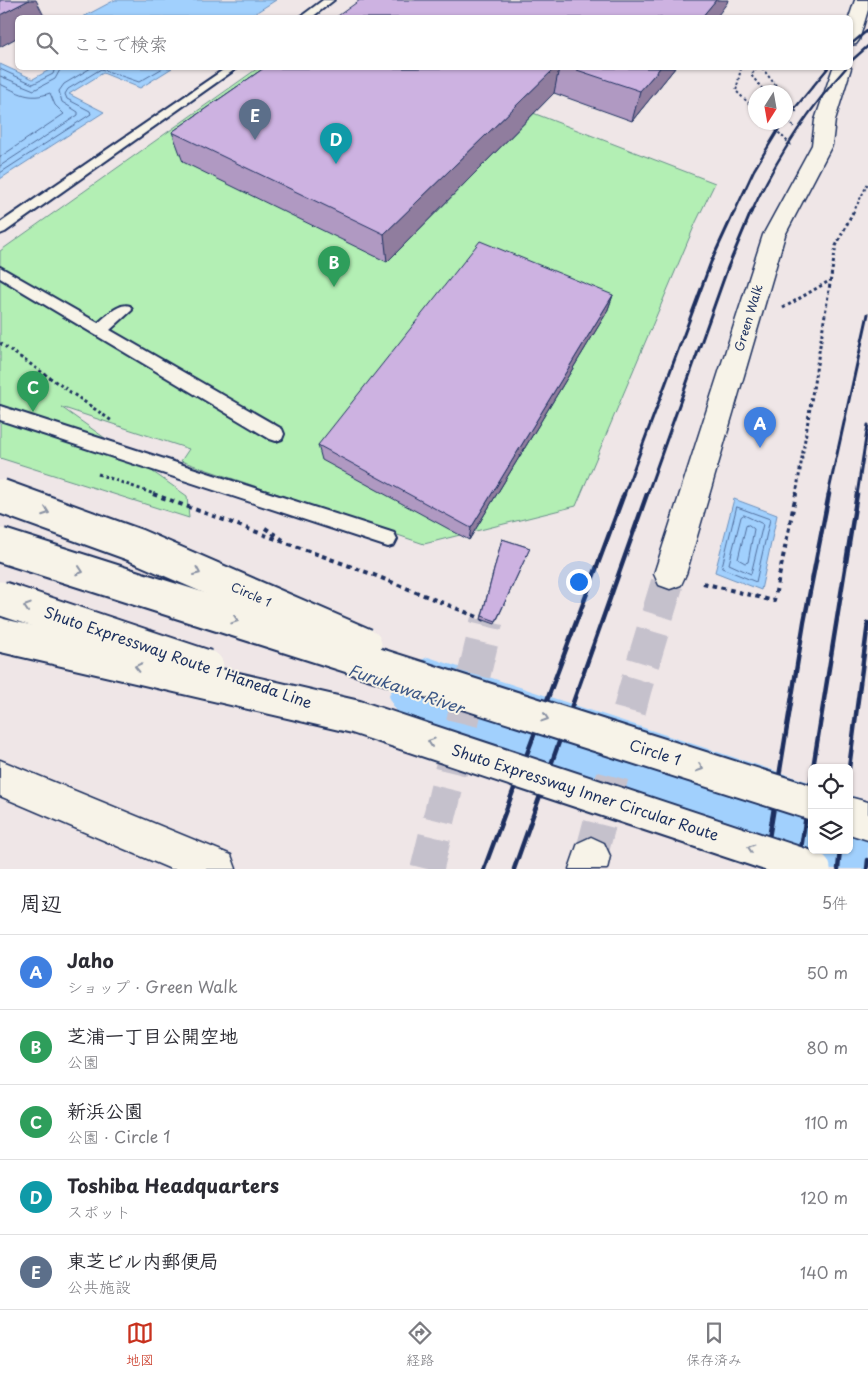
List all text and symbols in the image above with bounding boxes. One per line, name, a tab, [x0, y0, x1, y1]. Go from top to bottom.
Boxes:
search box	[15, 15, 853, 70]
icon: search	[33, 29, 61, 57]
text: ここで検索	[73, 29, 168, 57]
north arrow	[748, 85, 793, 130]
pin: E	[239, 99, 271, 140]
pin: D	[320, 123, 352, 164]
pin: B	[318, 246, 350, 287]
street label: Green Walk	[729, 282, 767, 353]
pin: C	[17, 371, 49, 412]
pin: A	[744, 407, 776, 448]
one-way arrow	[41, 506, 50, 516]
one-way arrow	[75, 565, 84, 575]
one-way arrow	[192, 565, 201, 576]
your location	[566, 569, 592, 595]
street label: Circle 1	[228, 577, 274, 611]
street label: Shuto Expressway Route 1 Haneda Line	[41, 600, 316, 713]
one-way arrow	[24, 603, 32, 613]
one-way arrow	[230, 614, 238, 624]
water label: Furukawa River	[345, 657, 470, 720]
one-way arrow	[133, 662, 142, 673]
one-way arrow	[541, 712, 549, 722]
street label: Circle 1	[627, 732, 684, 771]
street label: Shuto Expressway Inner Circular Route	[449, 737, 722, 846]
one-way arrow	[427, 738, 435, 748]
one-way arrow	[695, 762, 704, 772]
map controls	[808, 764, 853, 854]
button: locate	[808, 764, 853, 809]
button: layers	[808, 809, 853, 854]
one-way arrow	[747, 844, 756, 854]
text: 周辺	[20, 886, 62, 918]
text: 5件	[822, 890, 848, 914]
text: Jaho	[67, 946, 114, 974]
text: A	[30, 960, 42, 984]
text: 50 m	[807, 960, 848, 984]
text: ショップ · Green Walk	[67, 974, 238, 998]
text: 芝浦一丁目公開空地	[67, 1021, 238, 1049]
text: B	[31, 1035, 41, 1059]
text: 80 m	[806, 1035, 848, 1059]
text: 公園	[67, 1049, 99, 1073]
text: 新浜公園	[67, 1096, 143, 1124]
text: C	[30, 1110, 42, 1134]
text: 110 m	[805, 1110, 848, 1134]
text: 公園 · Circle 1	[67, 1124, 170, 1148]
text: Toshiba Headquarters	[67, 1171, 279, 1199]
text: D	[30, 1185, 42, 1209]
text: 120 m	[801, 1185, 848, 1209]
text: スポット	[67, 1199, 131, 1223]
text: 東芝ビル内郵便局	[67, 1246, 219, 1274]
text: E	[31, 1260, 41, 1284]
text: 140 m	[800, 1260, 848, 1284]
text: 公共施設	[67, 1274, 131, 1298]
tab: 地図	[126, 1319, 154, 1370]
tab: 経路	[406, 1319, 434, 1370]
tab: 保存済み	[686, 1319, 742, 1370]

